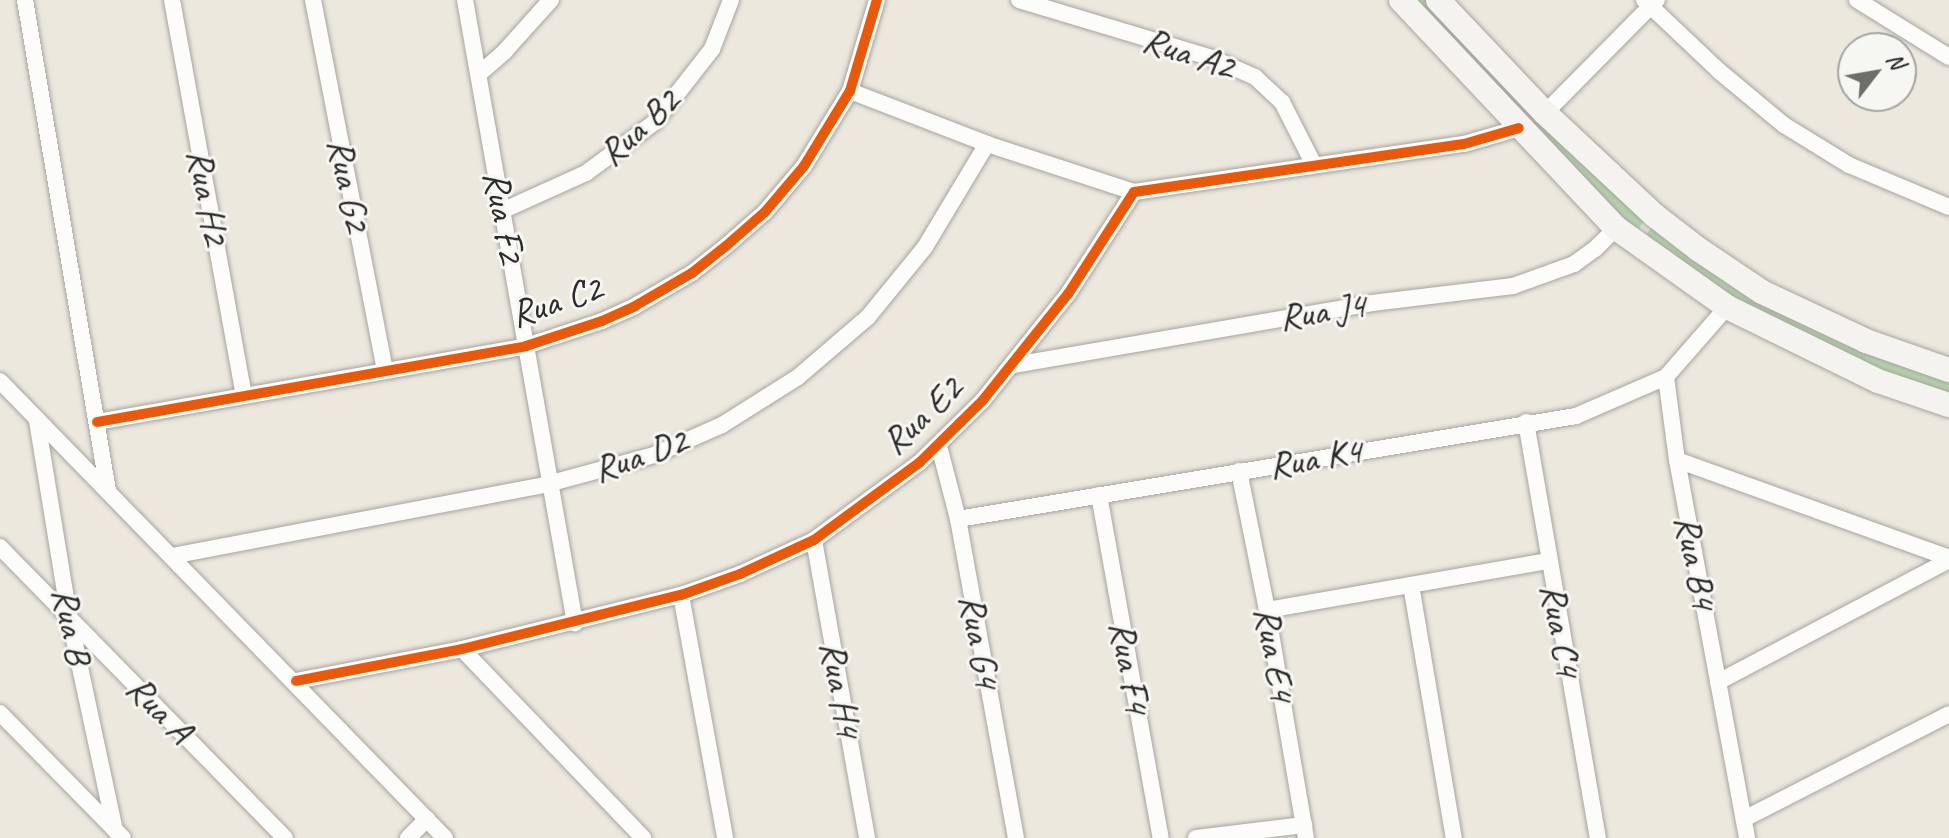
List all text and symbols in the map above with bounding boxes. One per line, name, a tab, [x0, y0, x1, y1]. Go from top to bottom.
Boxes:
street label: Rua A2	[1137, 16, 1241, 90]
north arrow	[1837, 32, 1917, 112]
text: N	[1880, 48, 1911, 74]
street label: Rua B2	[589, 78, 689, 176]
street label: Rua G2	[318, 135, 380, 235]
street label: Rua H2	[177, 146, 239, 248]
street label: Rua F2	[474, 168, 534, 266]
street label: Rua C2	[505, 265, 607, 337]
street label: Rua J4	[1276, 282, 1368, 340]
street label: Rua E2	[872, 366, 972, 464]
street label: Rua D2	[587, 418, 693, 492]
street label: Rua K4	[1265, 427, 1365, 489]
street label: Rua B4	[1665, 511, 1727, 613]
street label: Rua C4	[1530, 580, 1592, 680]
street label: Rua B	[42, 584, 102, 668]
street label: Rua G4	[949, 591, 1011, 691]
street label: Rua E4	[1244, 603, 1306, 705]
street label: Rua F4	[1100, 618, 1160, 716]
street label: Rua H4	[810, 638, 872, 740]
street label: Rua A	[117, 666, 203, 752]

